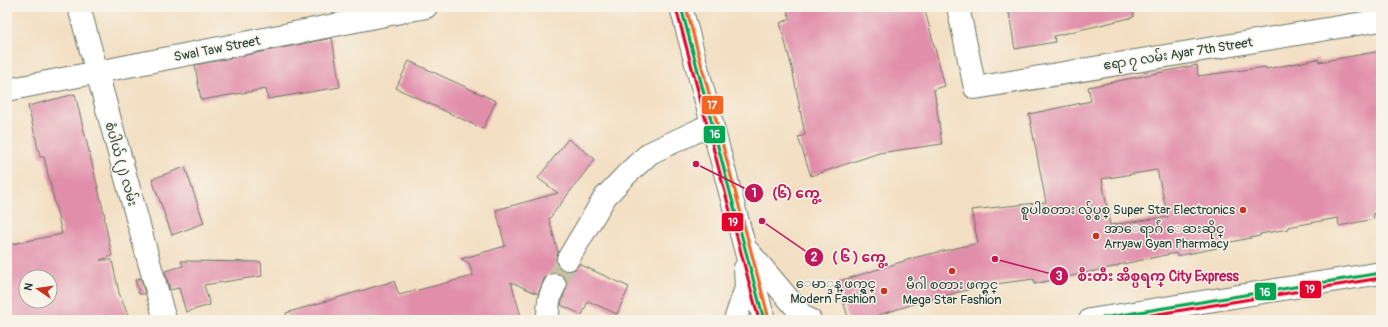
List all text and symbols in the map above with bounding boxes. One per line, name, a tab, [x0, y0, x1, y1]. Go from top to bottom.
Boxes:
street label: Swal Taw Street	[172, 33, 262, 65]
street label: ဧရာ ၇ လမ်း Ayar 7th Street	[1102, 33, 1255, 76]
line badge: 17	[701, 95, 724, 115]
text: 17	[707, 99, 717, 112]
street label: စံပါယ် (၂) လမ်း	[99, 120, 142, 208]
line badge: 16	[703, 125, 726, 144]
text: 16	[710, 128, 721, 141]
callout: (၆) ကွေ့	[744, 180, 828, 206]
text: (၆) ကွေ့	[772, 184, 822, 205]
text: 1	[752, 186, 756, 201]
place label: စူပါစတား လ်ွပ္စစ္ Super Star Electronics	[1020, 201, 1235, 220]
marker: စူပါစတား လ်ွပ္စစ္ Super Star Electronics	[1238, 205, 1248, 215]
line badge: 19	[721, 212, 744, 232]
text: 19	[728, 216, 738, 229]
place label: အာေရာဂ်ံ ေဆးဆိုင္ Arryaw Gyan Pharmacy	[1104, 220, 1229, 252]
marker: အာေရာဂ်ံ ေဆးဆိုင္ Arryaw Gyan Pharmacy	[1091, 231, 1101, 241]
callout: ( ၆ ) ကွေ့	[804, 244, 893, 270]
text: ( ၆ ) ကွေ့	[832, 248, 888, 269]
text: 2	[811, 250, 818, 265]
callout: စီးတီး အိစ္ပရက္ City Express	[1049, 263, 1247, 289]
marker: မီဂါ စတား ဖက္ရွင္ Mega Star Fashion	[947, 266, 957, 276]
text: စီးတီး အိစ္ပရက္ City Express	[1077, 266, 1239, 288]
north arrow	[18, 269, 58, 309]
text: 3	[1056, 269, 1063, 284]
place label: ေမာ္ဒန္ ဖက္ရွင္ Modern Fashion	[790, 276, 876, 307]
place label: မီဂါ စတား ဖက္ရွင္ Mega Star Fashion	[902, 276, 1002, 308]
line badge: 19	[1299, 280, 1322, 299]
text: N	[22, 281, 36, 292]
line badge: 16	[1254, 282, 1277, 301]
text: 19	[1305, 283, 1315, 296]
marker: ေမာ္ဒန္ ဖက္ရွင္ Modern Fashion	[879, 286, 889, 296]
text: 16	[1260, 286, 1271, 299]

